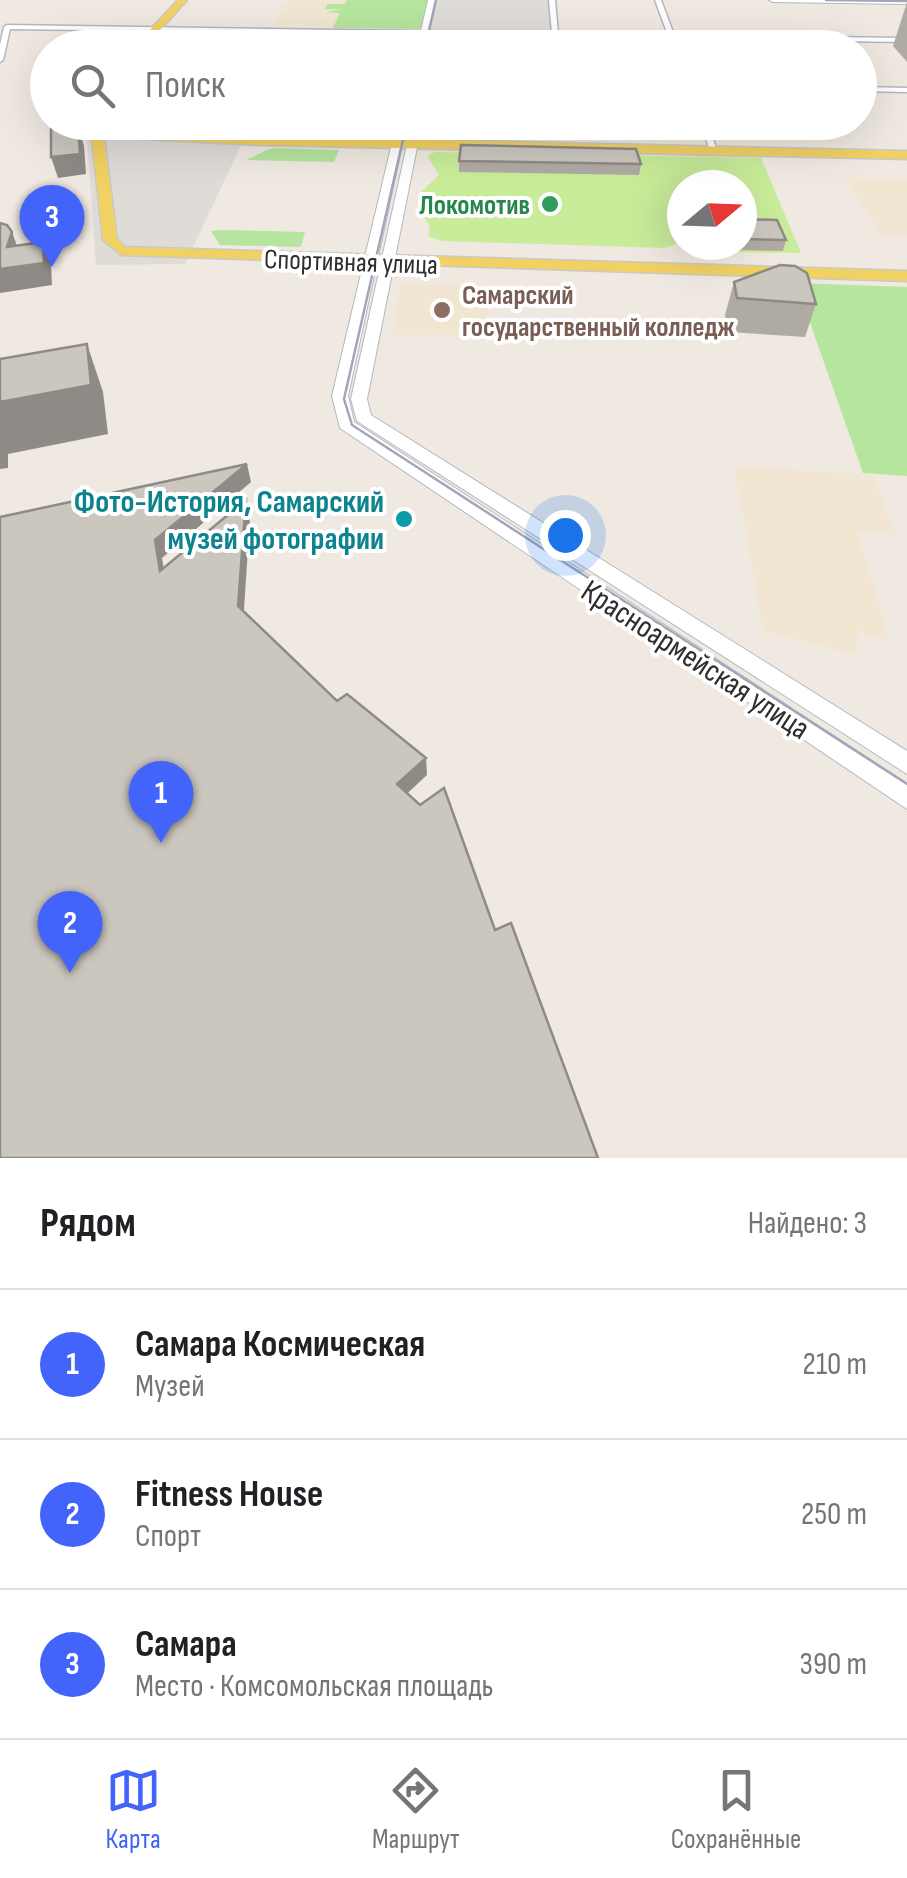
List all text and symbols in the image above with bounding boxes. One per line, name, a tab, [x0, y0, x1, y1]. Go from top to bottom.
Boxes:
search box	[30, 30, 877, 140]
icon: search	[65, 58, 120, 113]
text: Поиск	[145, 63, 225, 108]
north arrow	[667, 170, 757, 260]
pin: 3	[20, 184, 84, 267]
place label: Локомотив	[419, 189, 530, 222]
marker: Локомотив	[539, 193, 561, 215]
street label: Спортивная улица	[264, 243, 438, 282]
place label: Самарский государственный колледж	[462, 279, 735, 344]
marker: Самарский государственный колледж	[431, 299, 453, 321]
place label: Фото-История, Самарский музей фотографии	[74, 483, 384, 559]
marker: Фото-История, Самарский музей фотографии	[393, 508, 415, 530]
your location	[540, 510, 591, 561]
street label: Красноармейская улица	[574, 572, 817, 749]
pin: 1	[128, 760, 194, 843]
pin: 2	[38, 890, 102, 973]
text: Рядом	[40, 1198, 136, 1249]
text: Найдено: 3	[748, 1204, 867, 1243]
text: Самара Космическая	[135, 1322, 425, 1367]
text: 1	[66, 1345, 79, 1384]
text: 210 m	[803, 1345, 867, 1384]
text: Музей	[135, 1367, 205, 1406]
text: Fitness House	[135, 1472, 323, 1517]
text: 2	[65, 1495, 80, 1534]
text: 250 m	[801, 1495, 867, 1534]
text: Спорт	[135, 1517, 201, 1556]
text: Самара	[135, 1622, 237, 1667]
text: 3	[65, 1645, 80, 1684]
text: 390 m	[800, 1645, 867, 1684]
text: Место · Комсомольская площадь	[135, 1667, 494, 1706]
tab: Карта	[106, 1763, 161, 1856]
tab: Маршрут	[372, 1763, 460, 1856]
tab: Сохранённые	[671, 1763, 801, 1856]

